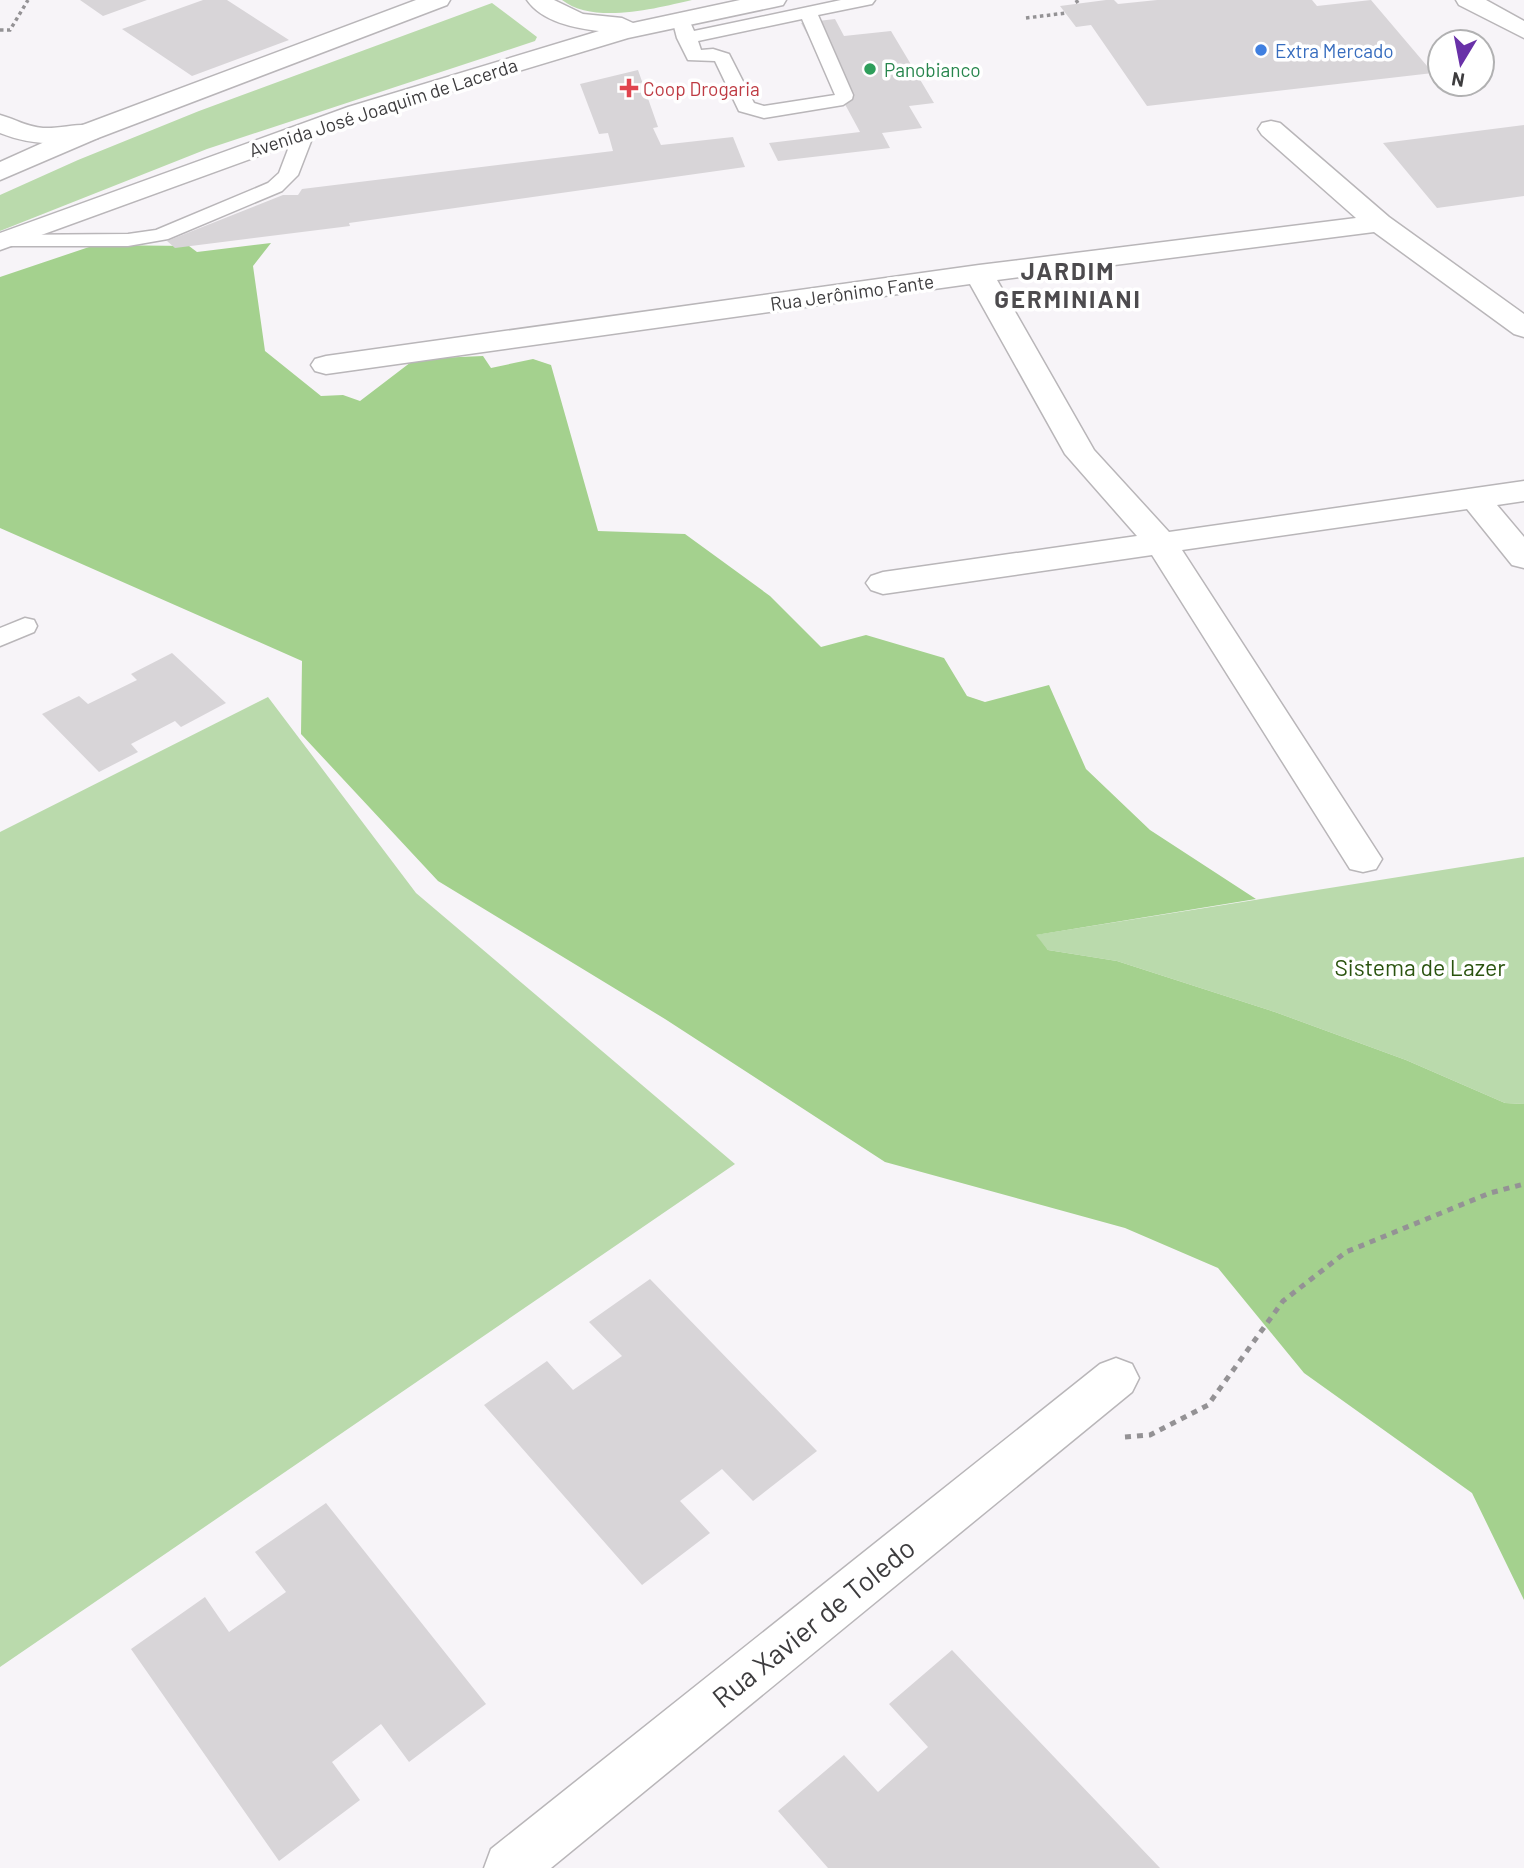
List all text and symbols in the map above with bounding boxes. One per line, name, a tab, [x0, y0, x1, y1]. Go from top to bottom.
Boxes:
north arrow	[1426, 28, 1496, 98]
place label: Extra Mercado	[1275, 39, 1394, 62]
marker: Extra Mercado	[1253, 42, 1269, 58]
street label: Avenida José Joaquim de Lacerda	[246, 53, 520, 161]
place label: Panobianco	[884, 58, 981, 81]
marker: Panobianco	[862, 61, 878, 77]
text: N	[1450, 68, 1466, 93]
place label: Coop Drogaria	[643, 77, 760, 100]
marker: Coop Drogaria	[621, 80, 637, 96]
district label: JARDIM GERMINIANI	[994, 256, 1142, 313]
street label: Rua Jerônimo Fante	[769, 269, 935, 315]
park label: Sistema de Lazer	[1334, 953, 1506, 981]
street label: Rua Xavier de Toledo	[705, 1530, 921, 1714]

